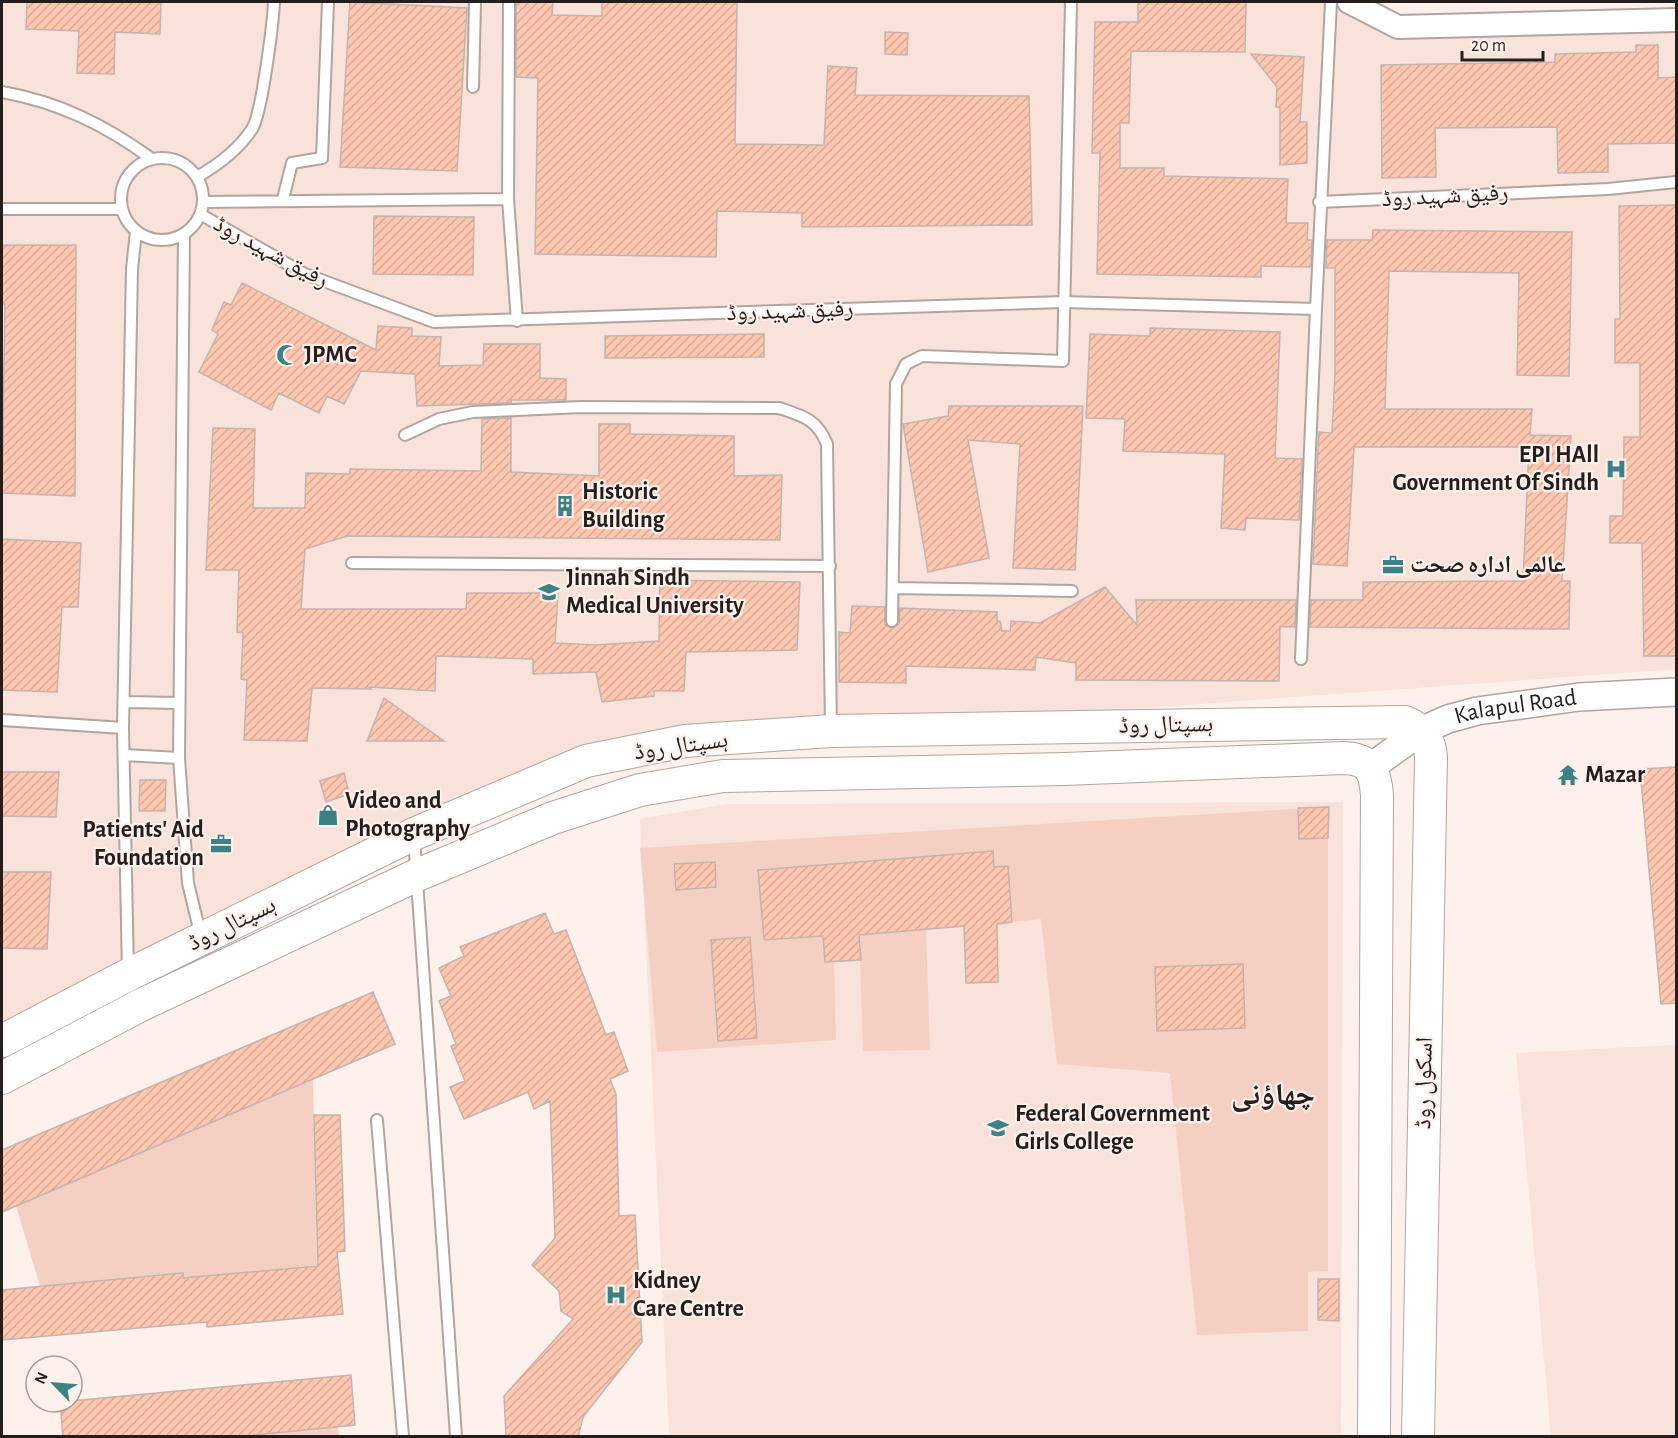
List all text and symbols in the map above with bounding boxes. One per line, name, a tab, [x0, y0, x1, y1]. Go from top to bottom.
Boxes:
scale bar	[1462, 24, 1543, 62]
text: 20 m	[1471, 37, 1506, 55]
street label: رفیق شہید روڈ	[1381, 181, 1509, 212]
street label: رفیق شہید روڈ	[209, 212, 333, 293]
street label: رفیق شہید روڈ	[726, 297, 854, 326]
mosque icon: JPMC	[275, 343, 299, 367]
place label: JPMC	[304, 343, 357, 367]
place label: EPI HAll Government Of Sindh	[1392, 443, 1599, 495]
hospital icon: EPI HAll Government Of Sindh	[1604, 457, 1628, 481]
place label: Historic Building	[582, 480, 666, 532]
building icon: Historic Building	[553, 494, 577, 518]
office icon: عالمی ادارہ صحت	[1381, 553, 1405, 577]
place label: عالمی ادارہ صحت	[1410, 553, 1566, 578]
place label: Jinnah Sindh Medical University	[566, 566, 744, 618]
school or university icon: Jinnah Sindh Medical University	[537, 580, 561, 604]
street label: Kalapul Road	[1452, 685, 1578, 729]
street label: ہسپتال روڈ	[1119, 712, 1213, 739]
street label: ہسپتال روڈ	[633, 728, 730, 766]
temple icon: Mazar	[1556, 763, 1580, 787]
place label: Mazar	[1585, 763, 1646, 787]
place label: Video and Photography	[345, 789, 470, 841]
shop icon: Video and Photography	[316, 803, 340, 827]
place label: Patients' Aid Foundation	[82, 818, 204, 870]
office icon: Patients' Aid Foundation	[209, 832, 233, 856]
street label: ہسپتال روڈ	[184, 892, 280, 957]
street label: اسکول روڈ	[1411, 1037, 1438, 1129]
district label: چھاؤنی	[1231, 1080, 1315, 1112]
place label: Federal Government Girls College	[1015, 1102, 1210, 1154]
school or university icon: Federal Government Girls College	[986, 1116, 1010, 1140]
place label: Kidney Care Centre	[633, 1269, 744, 1321]
hospital icon: Kidney Care Centre	[604, 1283, 628, 1307]
north arrow	[24, 1354, 84, 1414]
text: N	[32, 1370, 51, 1387]

